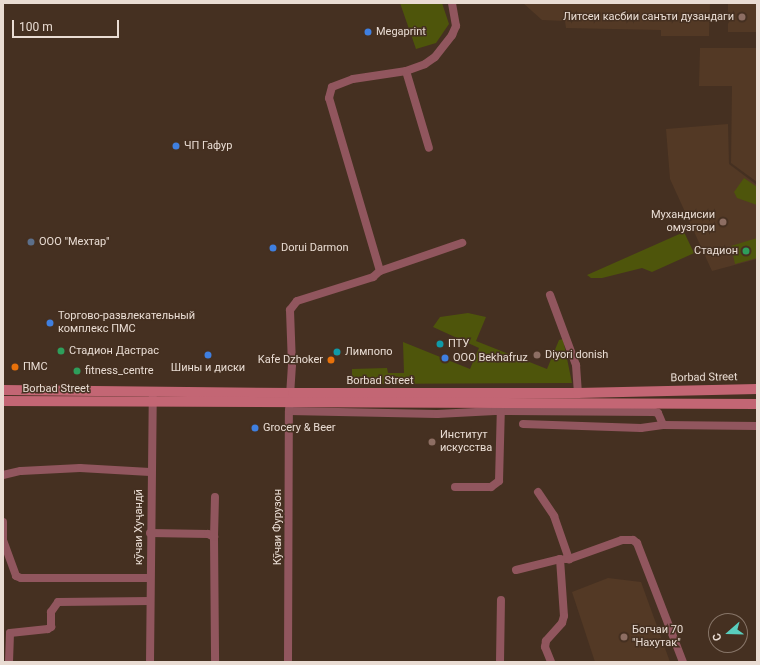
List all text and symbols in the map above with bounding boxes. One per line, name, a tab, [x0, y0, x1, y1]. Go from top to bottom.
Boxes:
place label: Литсеи касбии санъти дузандаги	[563, 10, 734, 24]
scale bar	[14, 12, 121, 38]
marker: Литсеи касбии санъти дузандаги	[737, 12, 747, 22]
text: 100 m	[19, 20, 53, 34]
place label: Megaprint	[376, 25, 426, 39]
marker: Megaprint	[363, 27, 373, 37]
place label: ЧП Гафур	[184, 139, 232, 153]
marker: ЧП Гафур	[171, 141, 181, 151]
place label: Мухандисии омузгори	[651, 209, 715, 235]
marker: Мухандисии омузгори	[718, 217, 728, 227]
place label: ООО "Мехтар"	[39, 235, 110, 249]
marker: ООО "Мехтар"	[26, 237, 36, 247]
place label: Dorui Darmon	[281, 241, 349, 255]
marker: Dorui Darmon	[268, 243, 278, 253]
place label: Стадион	[694, 244, 738, 258]
marker: Стадион	[741, 246, 751, 256]
place label: Торгово-развлекательный комплекс ПМС	[58, 310, 195, 336]
marker: Торгово-развлекательный комплекс ПМС	[45, 318, 55, 328]
place label: ПТУ	[448, 337, 469, 351]
marker: ПТУ	[435, 339, 445, 349]
place label: Стадион Дастрас	[69, 344, 159, 358]
place label: Лимпопо	[345, 345, 393, 359]
marker: Стадион Дастрас	[56, 346, 66, 356]
marker: Лимпопо	[332, 347, 342, 357]
place label: Diyori donish	[545, 348, 608, 362]
marker: Шины и диски	[203, 350, 213, 360]
marker: Diyori donish	[532, 350, 542, 360]
place label: OOO Bekhafruz	[453, 351, 528, 365]
place label: Kafe Dzhoker	[258, 353, 323, 367]
marker: OOO Bekhafruz	[440, 353, 450, 363]
marker: Kafe Dzhoker	[326, 355, 336, 365]
place label: ПМС	[23, 360, 48, 374]
place label: Шины и диски	[171, 361, 245, 375]
marker: ПМС	[10, 362, 20, 372]
place label: fitness_centre	[85, 364, 154, 378]
marker: fitness_centre	[72, 366, 82, 376]
street label: Borbad Street	[670, 371, 738, 385]
street label: Borbad Street	[347, 374, 413, 388]
street label: Borbad Street	[23, 382, 89, 396]
place label: Grocery & Beer	[263, 421, 336, 435]
marker: Grocery & Beer	[250, 423, 260, 433]
place label: Институт искусства	[440, 429, 492, 455]
marker: Институт искусства	[427, 437, 437, 447]
street label: кӯчаи Хуҷандӣ	[132, 489, 146, 565]
street label: Кӯчаи Фурузон	[271, 489, 285, 565]
north arrow	[708, 613, 748, 653]
place label: Богчаи 70 "Нахутак"	[632, 624, 683, 650]
text: С	[710, 631, 725, 643]
marker: Богчаи 70 "Нахутак"	[619, 632, 629, 642]

